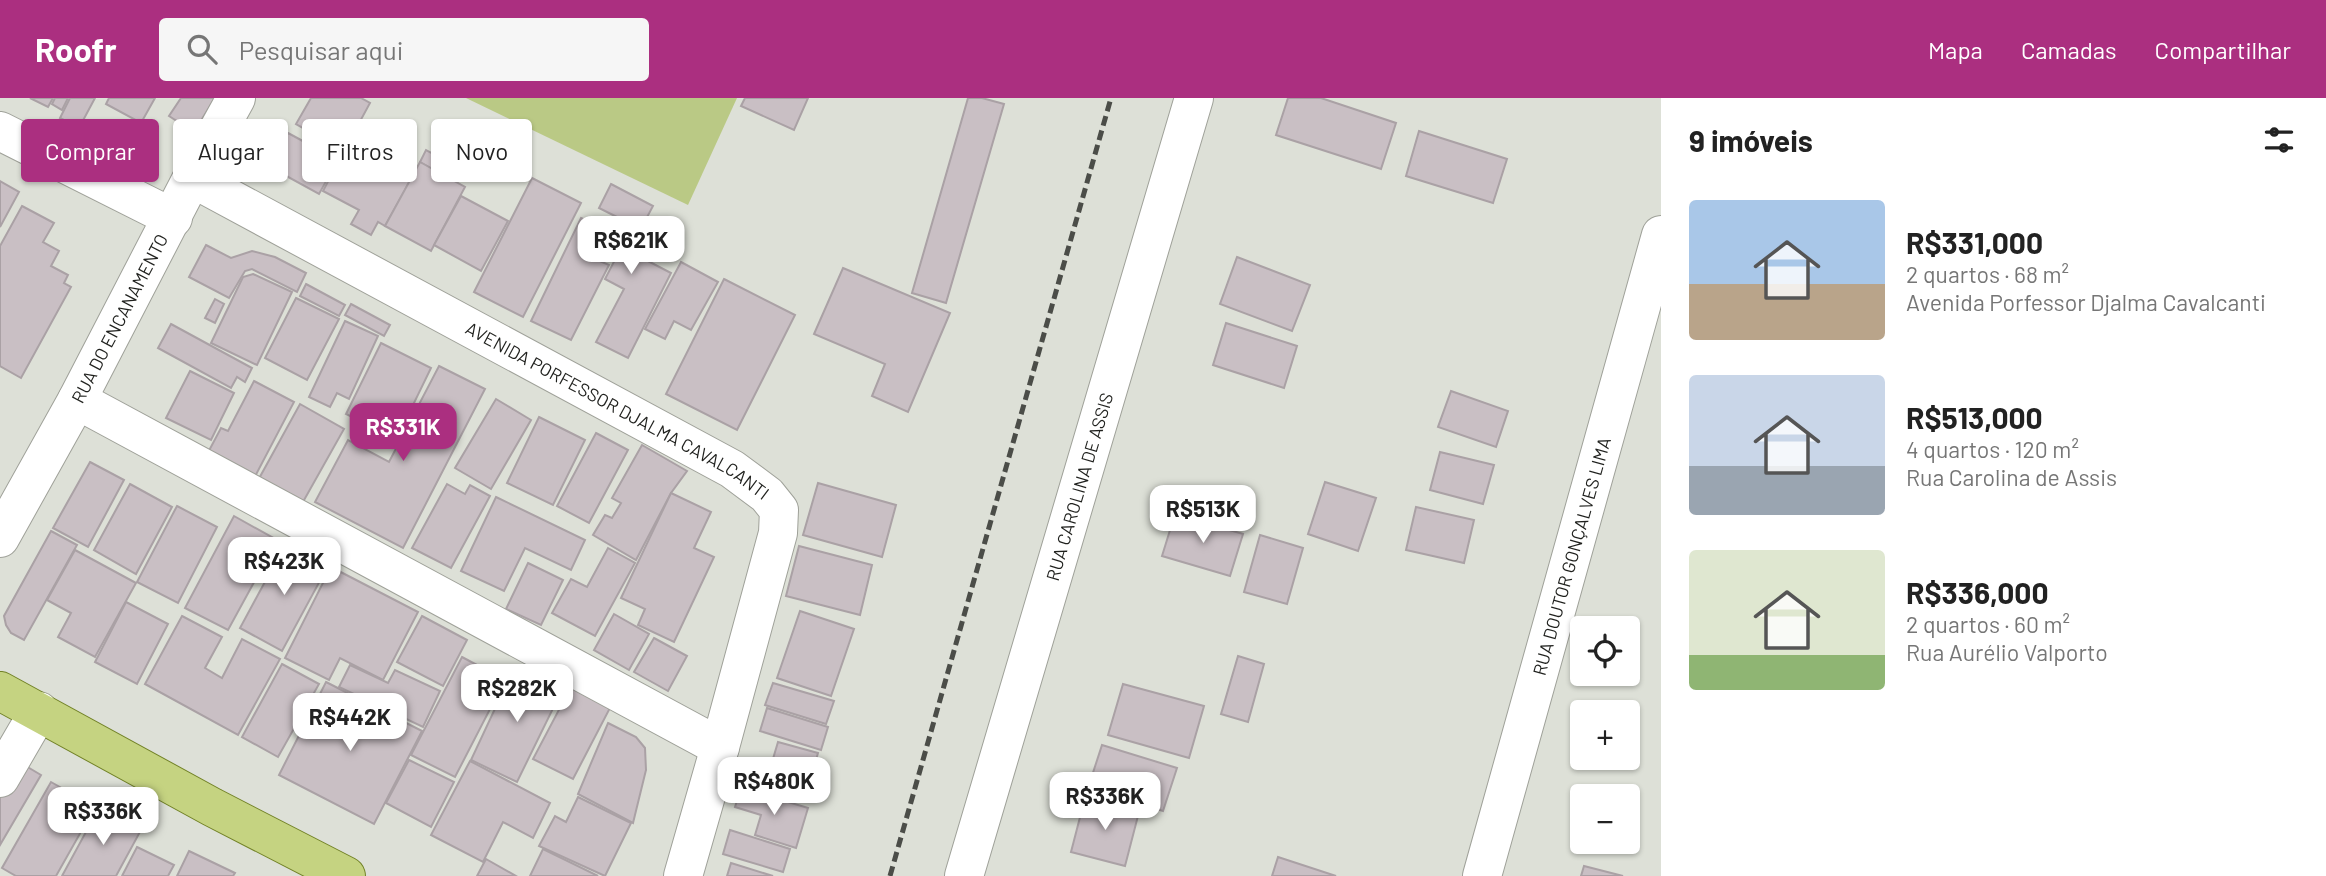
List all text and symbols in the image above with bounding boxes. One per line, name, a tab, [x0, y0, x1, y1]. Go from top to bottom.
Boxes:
search box	[159, 18, 649, 81]
text: Roofr	[35, 29, 117, 69]
icon: search	[183, 30, 221, 68]
text: Pesquisar aqui	[239, 34, 403, 65]
text: Mapa	[1928, 35, 1983, 64]
text: Camadas	[2021, 35, 2117, 64]
text: Compartilhar	[2155, 35, 2291, 64]
chip: Comprar	[21, 119, 159, 182]
chip: Alugar	[173, 119, 288, 182]
chip: Filtros	[302, 119, 417, 182]
chip: Novo	[431, 119, 532, 182]
icon: filters	[2260, 121, 2298, 159]
text: 9 imóveis	[1689, 122, 1813, 158]
pin: R$621K	[574, 216, 688, 276]
text: R$331,000	[1906, 224, 2043, 260]
text: R$621K	[594, 225, 668, 253]
icon: home	[1745, 228, 1829, 312]
street label: RUA DO ENCANAMENTO	[66, 230, 172, 407]
text: 2 quartos · 68 m²	[1906, 260, 2069, 288]
text: Avenida Porfessor Djalma Cavalcanti	[1906, 288, 2266, 316]
street label: AVENIDA PORFESSOR DJALMA CAVALCANTI	[462, 317, 774, 504]
street label: RUA CAROLINA DE ASSIS	[1041, 390, 1117, 583]
text: R$513,000	[1906, 399, 2043, 435]
icon: home	[1745, 403, 1829, 487]
pin: R$331K	[346, 404, 460, 463]
text: R$331K	[366, 412, 440, 440]
street label: RUA DOUTOR GONÇALVES LIMA	[1528, 435, 1615, 678]
text: 4 quartos · 120 m²	[1906, 435, 2079, 463]
text: Rua Carolina de Assis	[1906, 463, 2117, 491]
pin: R$513K	[1146, 486, 1260, 545]
text: R$513K	[1166, 494, 1240, 522]
pin: R$423K	[227, 538, 341, 597]
text: R$423K	[244, 546, 324, 574]
text: R$336,000	[1906, 574, 2049, 610]
icon: home	[1745, 578, 1829, 662]
text: 2 quartos · 60 m²	[1906, 610, 2070, 638]
map controls	[1570, 616, 1640, 854]
button: locate	[1570, 616, 1640, 686]
text: Rua Aurélio Valporto	[1906, 638, 2108, 666]
pin: R$282K	[460, 664, 574, 724]
text: R$282K	[477, 673, 557, 701]
pin: R$442K	[293, 694, 407, 753]
button: +	[1570, 700, 1640, 770]
text: R$442K	[309, 702, 391, 730]
pin: R$480K	[717, 758, 831, 817]
text: R$480K	[733, 766, 815, 794]
pin: R$336K	[1048, 772, 1162, 832]
text: R$336K	[1066, 781, 1144, 809]
button: −	[1570, 784, 1640, 854]
pin: R$336K	[46, 788, 160, 847]
text: R$336K	[64, 796, 142, 824]

